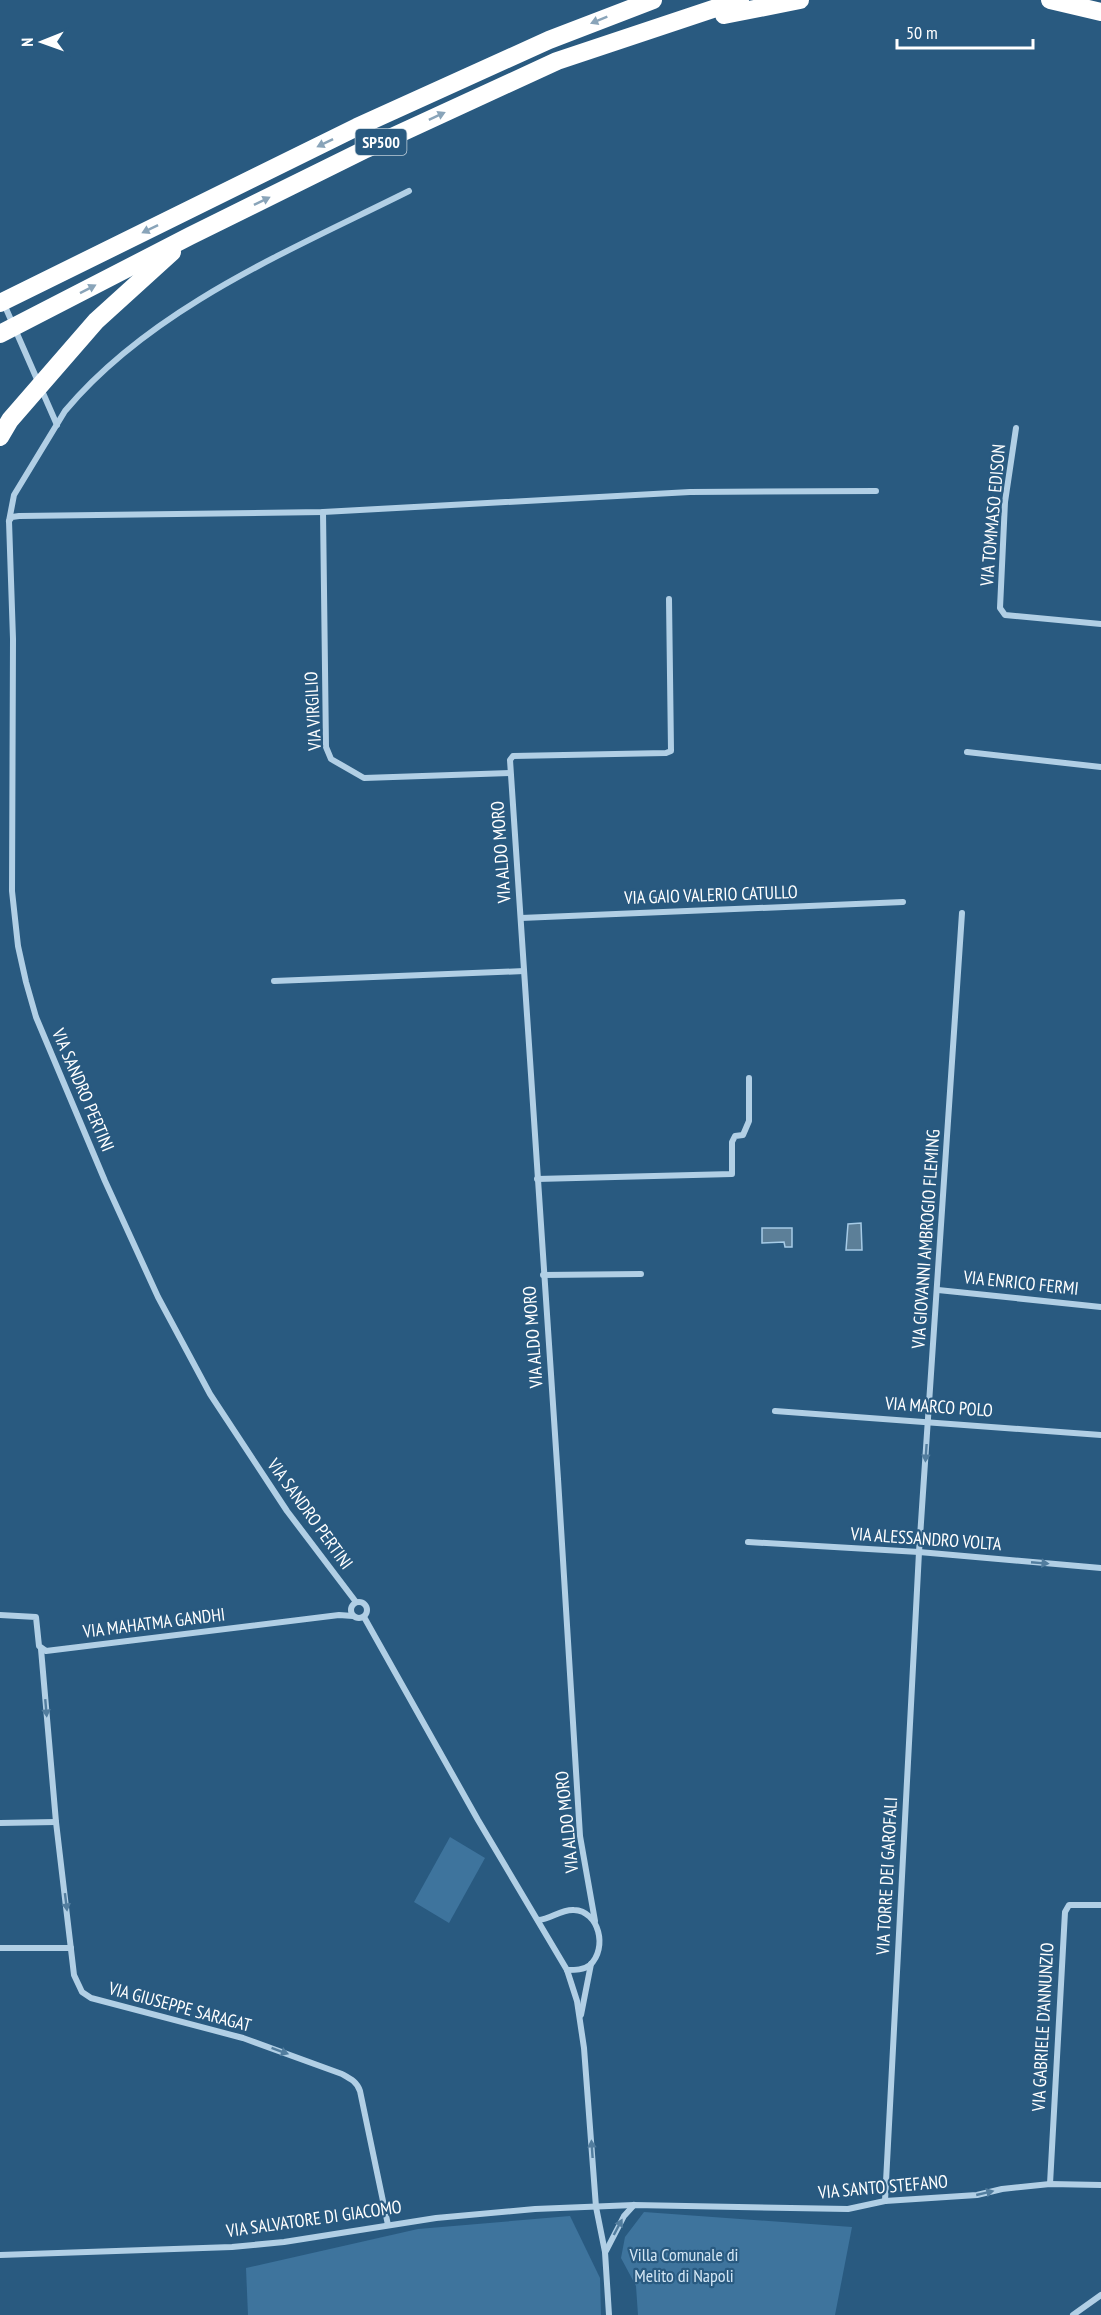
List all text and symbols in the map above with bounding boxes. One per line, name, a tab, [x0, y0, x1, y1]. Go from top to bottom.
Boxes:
north arrow	[12, 12, 72, 72]
scale bar	[897, 12, 1034, 50]
one-way arrow	[589, 15, 607, 25]
text: 50 m	[906, 21, 938, 44]
text: N	[17, 38, 37, 47]
one-way arrow	[429, 111, 447, 121]
road number: SP500	[356, 129, 406, 155]
one-way arrow	[316, 138, 333, 148]
one-way arrow	[253, 196, 270, 205]
one-way arrow	[141, 224, 158, 234]
one-way arrow	[79, 284, 96, 293]
street label: VIA TOMMASO EDISON	[975, 443, 1010, 588]
street label: VIA VIRGILIO	[299, 671, 326, 752]
street label: VIA ALDO MORO	[485, 800, 516, 905]
street label: VIA GAIO VALERIO CATULLO	[623, 880, 798, 909]
street label: VIA SANDRO PERTINI	[47, 1024, 120, 1155]
street label: VIA GIOVANNI AMBROGIO FLEMING	[906, 1128, 945, 1350]
street label: VIA ENRICO FERMI	[961, 1265, 1080, 1300]
street label: VIA ALDO MORO	[517, 1285, 548, 1390]
street label: VIA MARCO POLO	[883, 1391, 994, 1422]
one-way arrow	[921, 1443, 931, 1462]
street label: VIA SANDRO PERTINI	[262, 1453, 358, 1574]
street label: VIA ALESSANDRO VOLTA	[849, 1522, 1003, 1555]
one-way arrow	[1030, 1558, 1049, 1568]
street label: VIA MAHATMA GANDHI	[81, 1602, 226, 1643]
one-way arrow	[41, 1698, 51, 1717]
street label: VIA ALDO MORO	[550, 1770, 583, 1875]
street label: VIA TORRE DEI GAROFALI	[871, 1796, 902, 1956]
one-way arrow	[61, 1892, 70, 1911]
street label: VIA GABRIELE D'ANNUNZIO	[1027, 1942, 1058, 2113]
street label: VIA GIUSEPPE SARAGAT	[105, 1976, 254, 2037]
one-way arrow	[271, 2047, 289, 2057]
one-way arrow	[587, 2139, 596, 2158]
street label: VIA SANTO STEFANO	[816, 2169, 949, 2204]
one-way arrow	[976, 2187, 994, 2197]
street label: VIA SALVATORE DI GIACOMO	[224, 2195, 403, 2242]
one-way arrow	[613, 2219, 623, 2236]
park label: Villa Comunale di Melito di Napoli	[629, 2243, 738, 2287]

